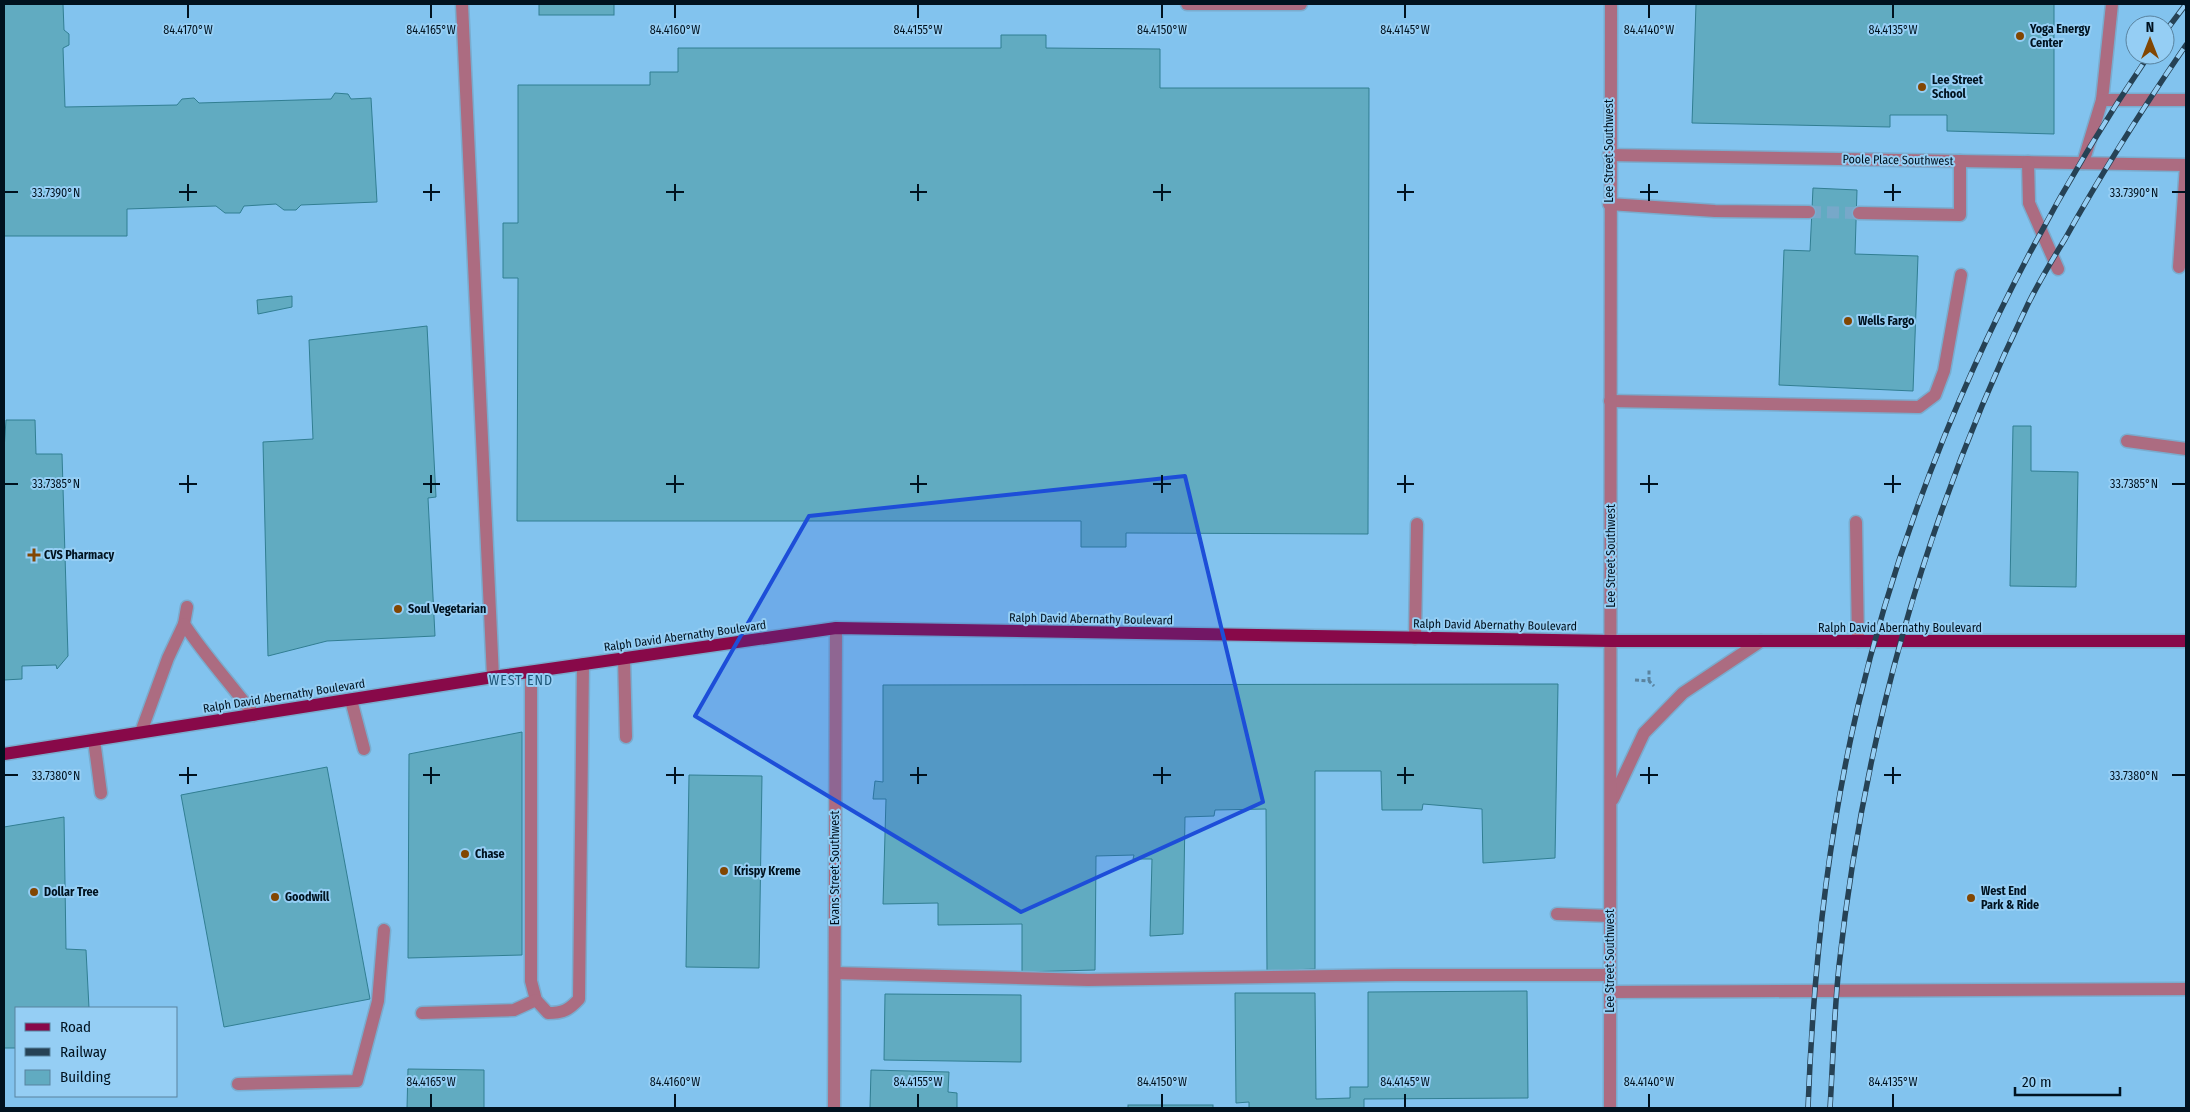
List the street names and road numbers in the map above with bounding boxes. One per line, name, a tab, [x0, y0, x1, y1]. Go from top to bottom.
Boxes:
street label: Lee Street Southwest	[1602, 99, 1616, 203]
street label: Poole Place Southwest	[1842, 152, 1954, 168]
street label: Lee Street Southwest	[1604, 504, 1618, 608]
street label: Ralph David Abernathy Boulevard	[1009, 611, 1173, 627]
street label: Ralph David Abernathy Boulevard	[1413, 617, 1577, 633]
street label: Ralph David Abernathy Boulevard	[603, 618, 767, 654]
street label: Ralph David Abernathy Boulevard	[1818, 621, 1982, 635]
street label: Ralph David Abernathy Boulevard	[202, 676, 366, 716]
street label: Evans Street Southwest	[828, 811, 842, 925]
street label: Lee Street Southwest	[1603, 909, 1617, 1013]

